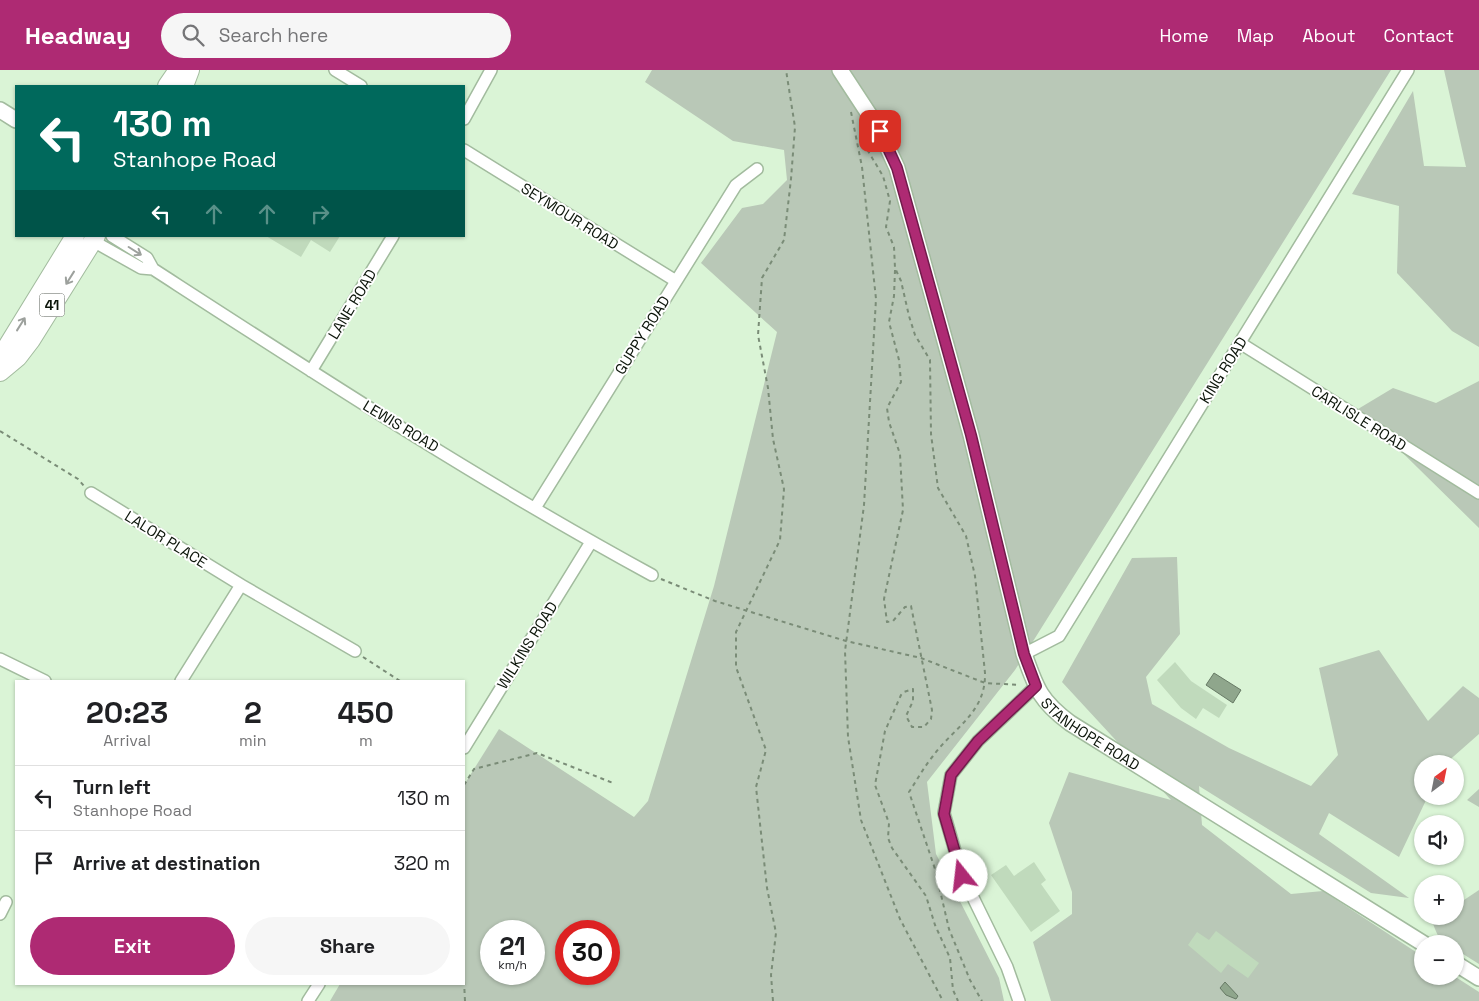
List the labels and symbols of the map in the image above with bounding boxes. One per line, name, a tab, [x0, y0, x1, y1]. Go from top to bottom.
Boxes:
pin	[859, 110, 901, 152]
street label: SEYMOUR ROAD	[518, 178, 623, 254]
one-way arrow	[127, 246, 141, 256]
street label: LANE ROAD	[324, 265, 380, 343]
one-way arrow	[64, 270, 74, 284]
street label: GUPPY ROAD	[610, 292, 674, 378]
road number: 41	[40, 294, 64, 316]
one-way arrow	[15, 317, 26, 331]
street label: KING ROAD	[1195, 333, 1251, 407]
street label: CARLISLE ROAD	[1308, 381, 1410, 455]
street label: LEWIS ROAD	[360, 396, 442, 456]
street label: LALOR PLACE	[121, 506, 211, 572]
street label: WILKINS ROAD	[493, 598, 561, 692]
street label: STANHOPE ROAD	[1037, 693, 1144, 774]
north arrow	[1414, 755, 1464, 805]
position arrow	[935, 849, 987, 901]
speed limit sign: 30	[555, 920, 620, 985]

